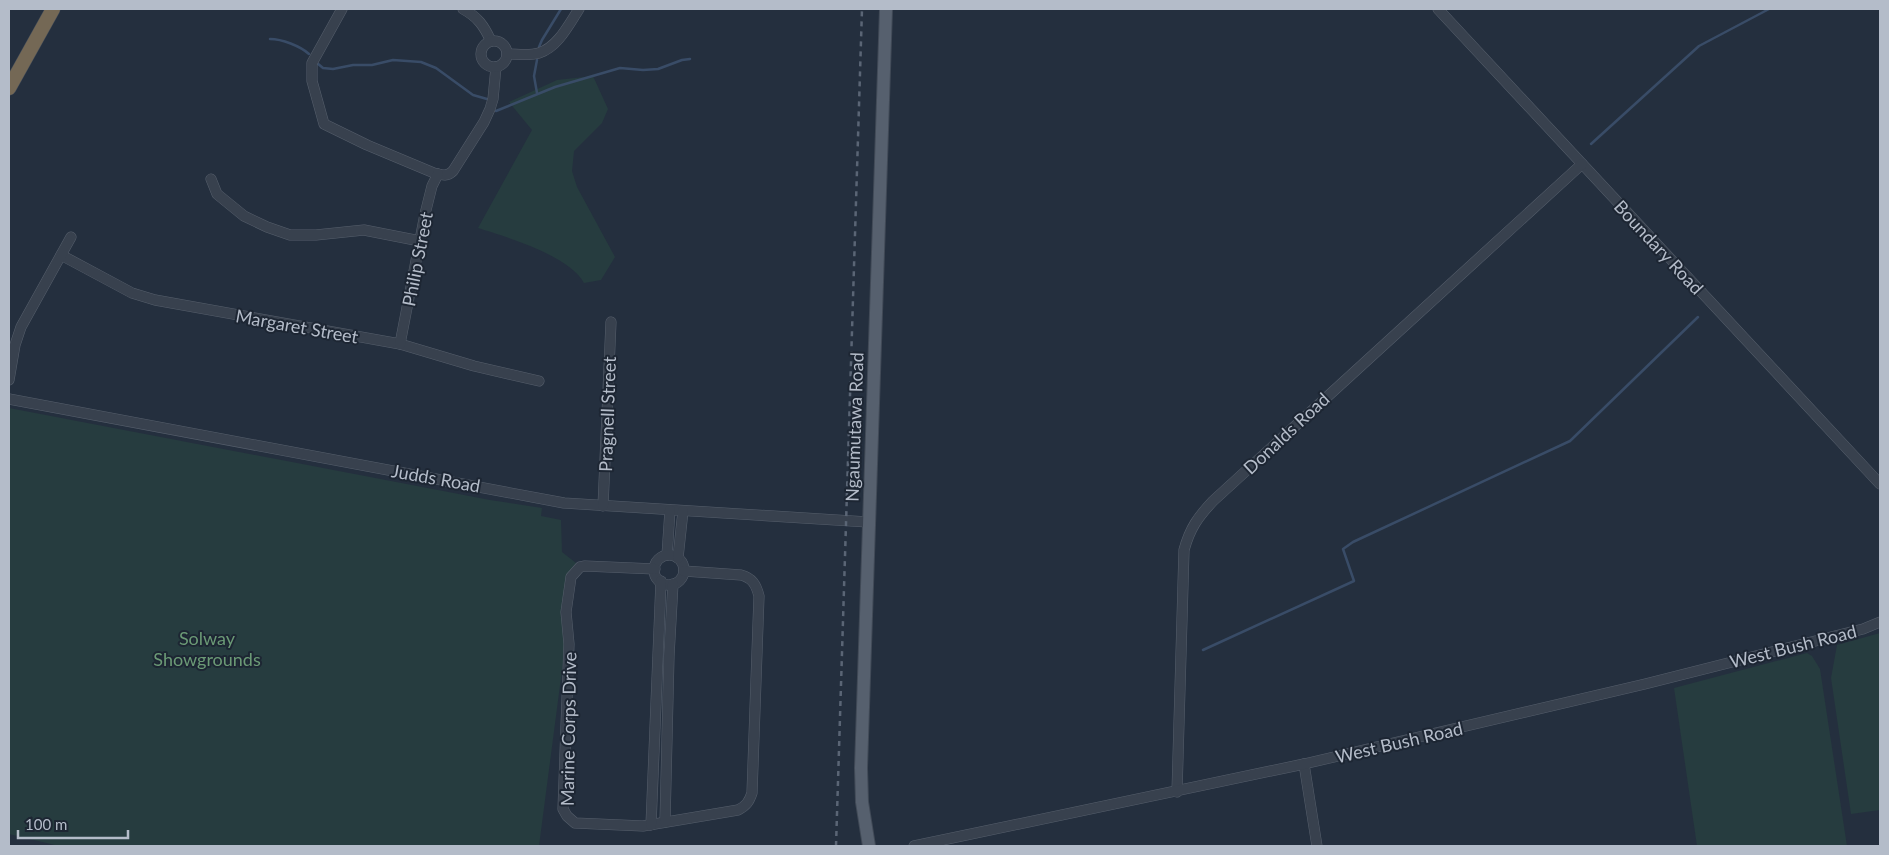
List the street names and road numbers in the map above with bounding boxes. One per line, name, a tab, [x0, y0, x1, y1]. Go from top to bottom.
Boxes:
street label: Boundary Road	[1610, 195, 1708, 299]
street label: Philip Street	[397, 209, 437, 308]
street label: Margaret Street	[234, 304, 361, 348]
street label: Ngaumutawa Road	[840, 352, 868, 502]
street label: Pragnell Street	[594, 355, 620, 472]
street label: Donalds Road	[1238, 388, 1334, 478]
street label: Judds Road	[390, 459, 482, 497]
street label: West Bush Road	[1727, 620, 1859, 672]
street label: Marine Corps Drive	[556, 652, 580, 806]
street label: West Bush Road	[1333, 717, 1465, 767]

